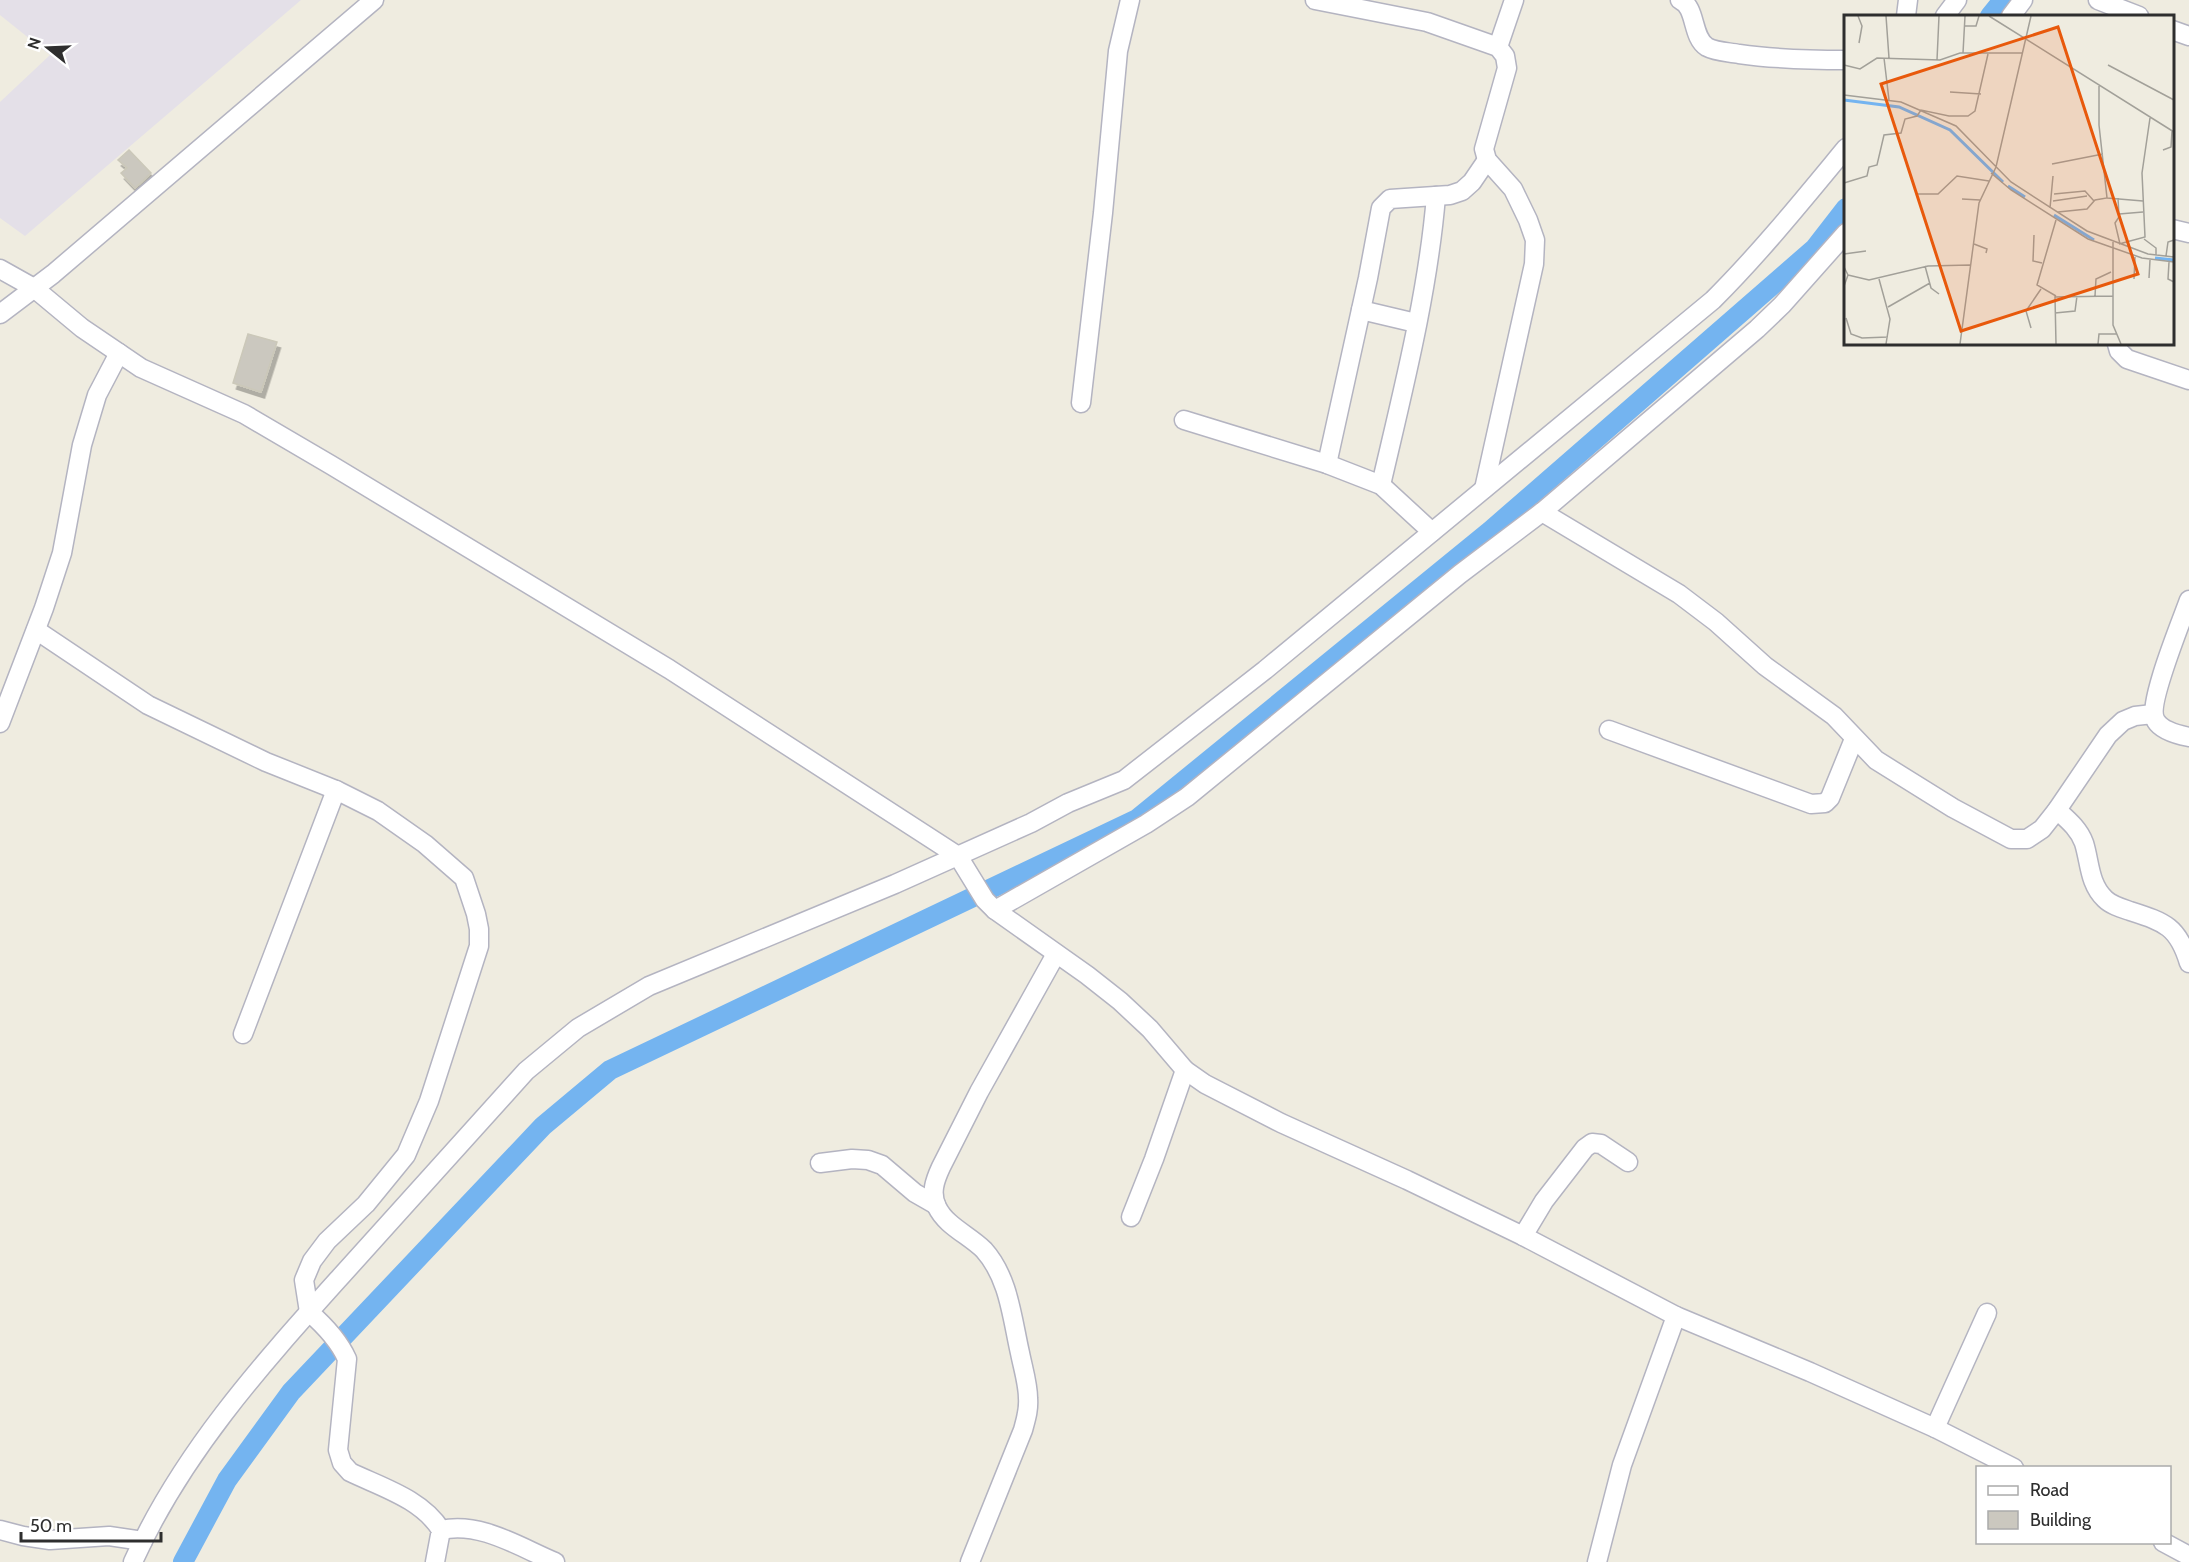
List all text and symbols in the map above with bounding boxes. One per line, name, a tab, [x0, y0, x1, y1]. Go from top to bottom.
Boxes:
inset map	[1844, 15, 2174, 345]
north arrow	[18, 18, 78, 78]
text: N	[23, 35, 45, 52]
legend	[1976, 1466, 2171, 1544]
text: Road	[2030, 1479, 2069, 1501]
scale bar	[21, 1505, 160, 1543]
text: Building	[2030, 1509, 2092, 1531]
text: 50 m	[30, 1515, 72, 1537]

